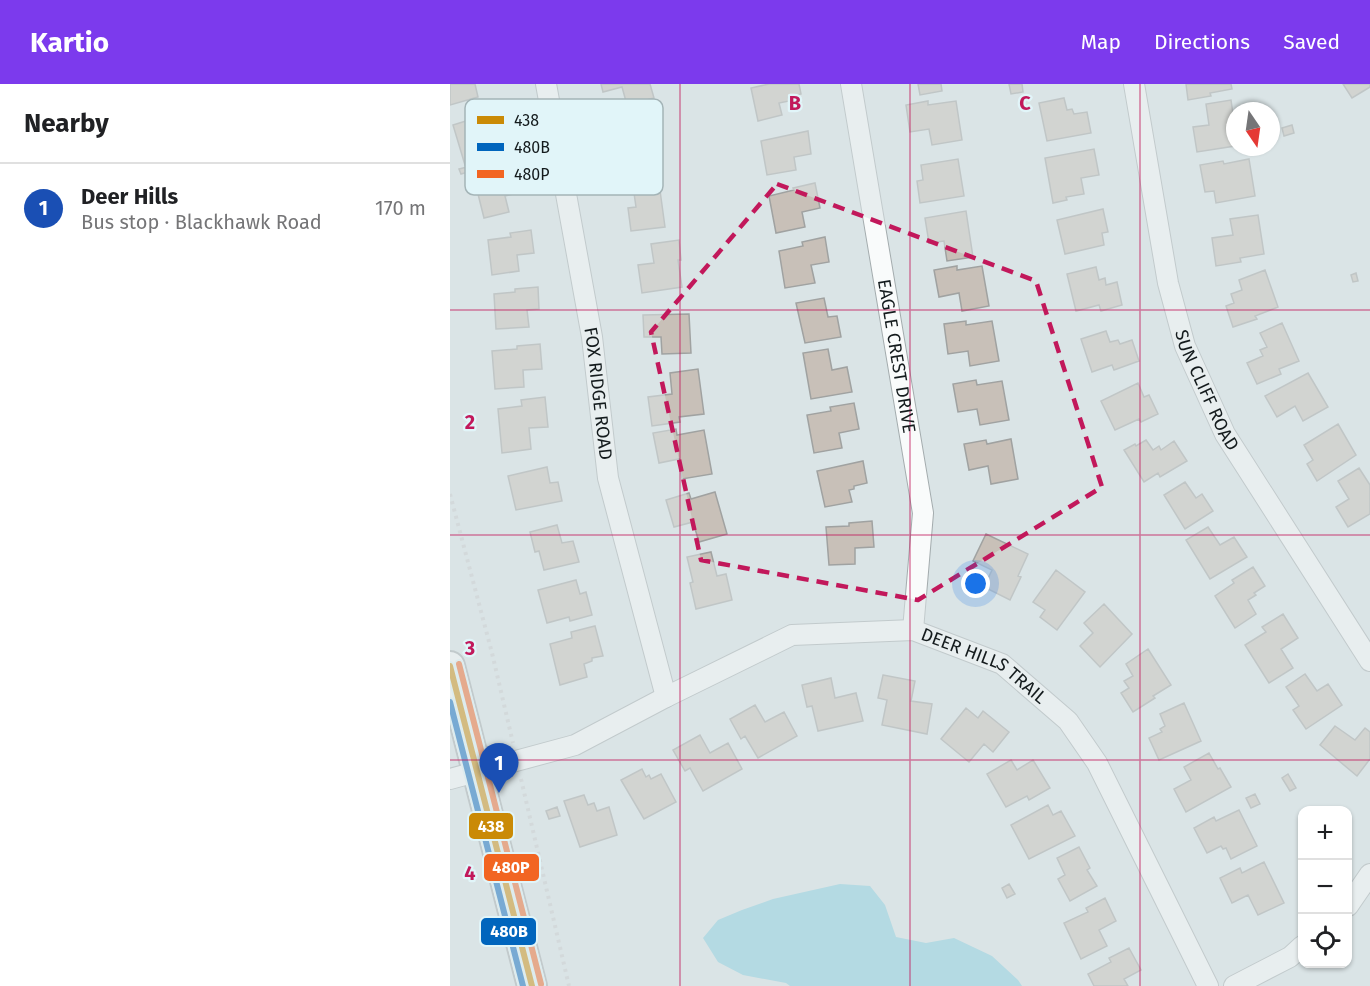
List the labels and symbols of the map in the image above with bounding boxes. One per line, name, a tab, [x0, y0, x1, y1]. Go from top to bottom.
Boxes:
text: B	[789, 91, 801, 115]
text: C	[1019, 91, 1031, 115]
legend	[465, 99, 663, 195]
north arrow	[1226, 102, 1280, 156]
text: 438	[514, 111, 539, 130]
text: 480B	[514, 138, 550, 157]
text: 480P	[514, 165, 550, 184]
street label: EAGLE CREST DRIVE	[873, 277, 920, 435]
street label: FOX RIDGE ROAD	[579, 325, 617, 461]
street label: SUN CLIFF ROAD	[1170, 327, 1244, 455]
text: 2	[465, 410, 475, 434]
your location	[961, 569, 990, 598]
street label: DEER HILLS TRAIL	[918, 623, 1051, 709]
text: 3	[464, 636, 475, 660]
pin: 1	[479, 744, 518, 793]
line badge: 438	[468, 812, 514, 840]
text: 438	[478, 817, 504, 836]
line badge: 480P	[483, 853, 540, 882]
text: 480P	[492, 858, 530, 877]
text: 4	[464, 861, 476, 885]
line badge: 480B	[480, 917, 537, 946]
text: 480B	[490, 922, 528, 941]

